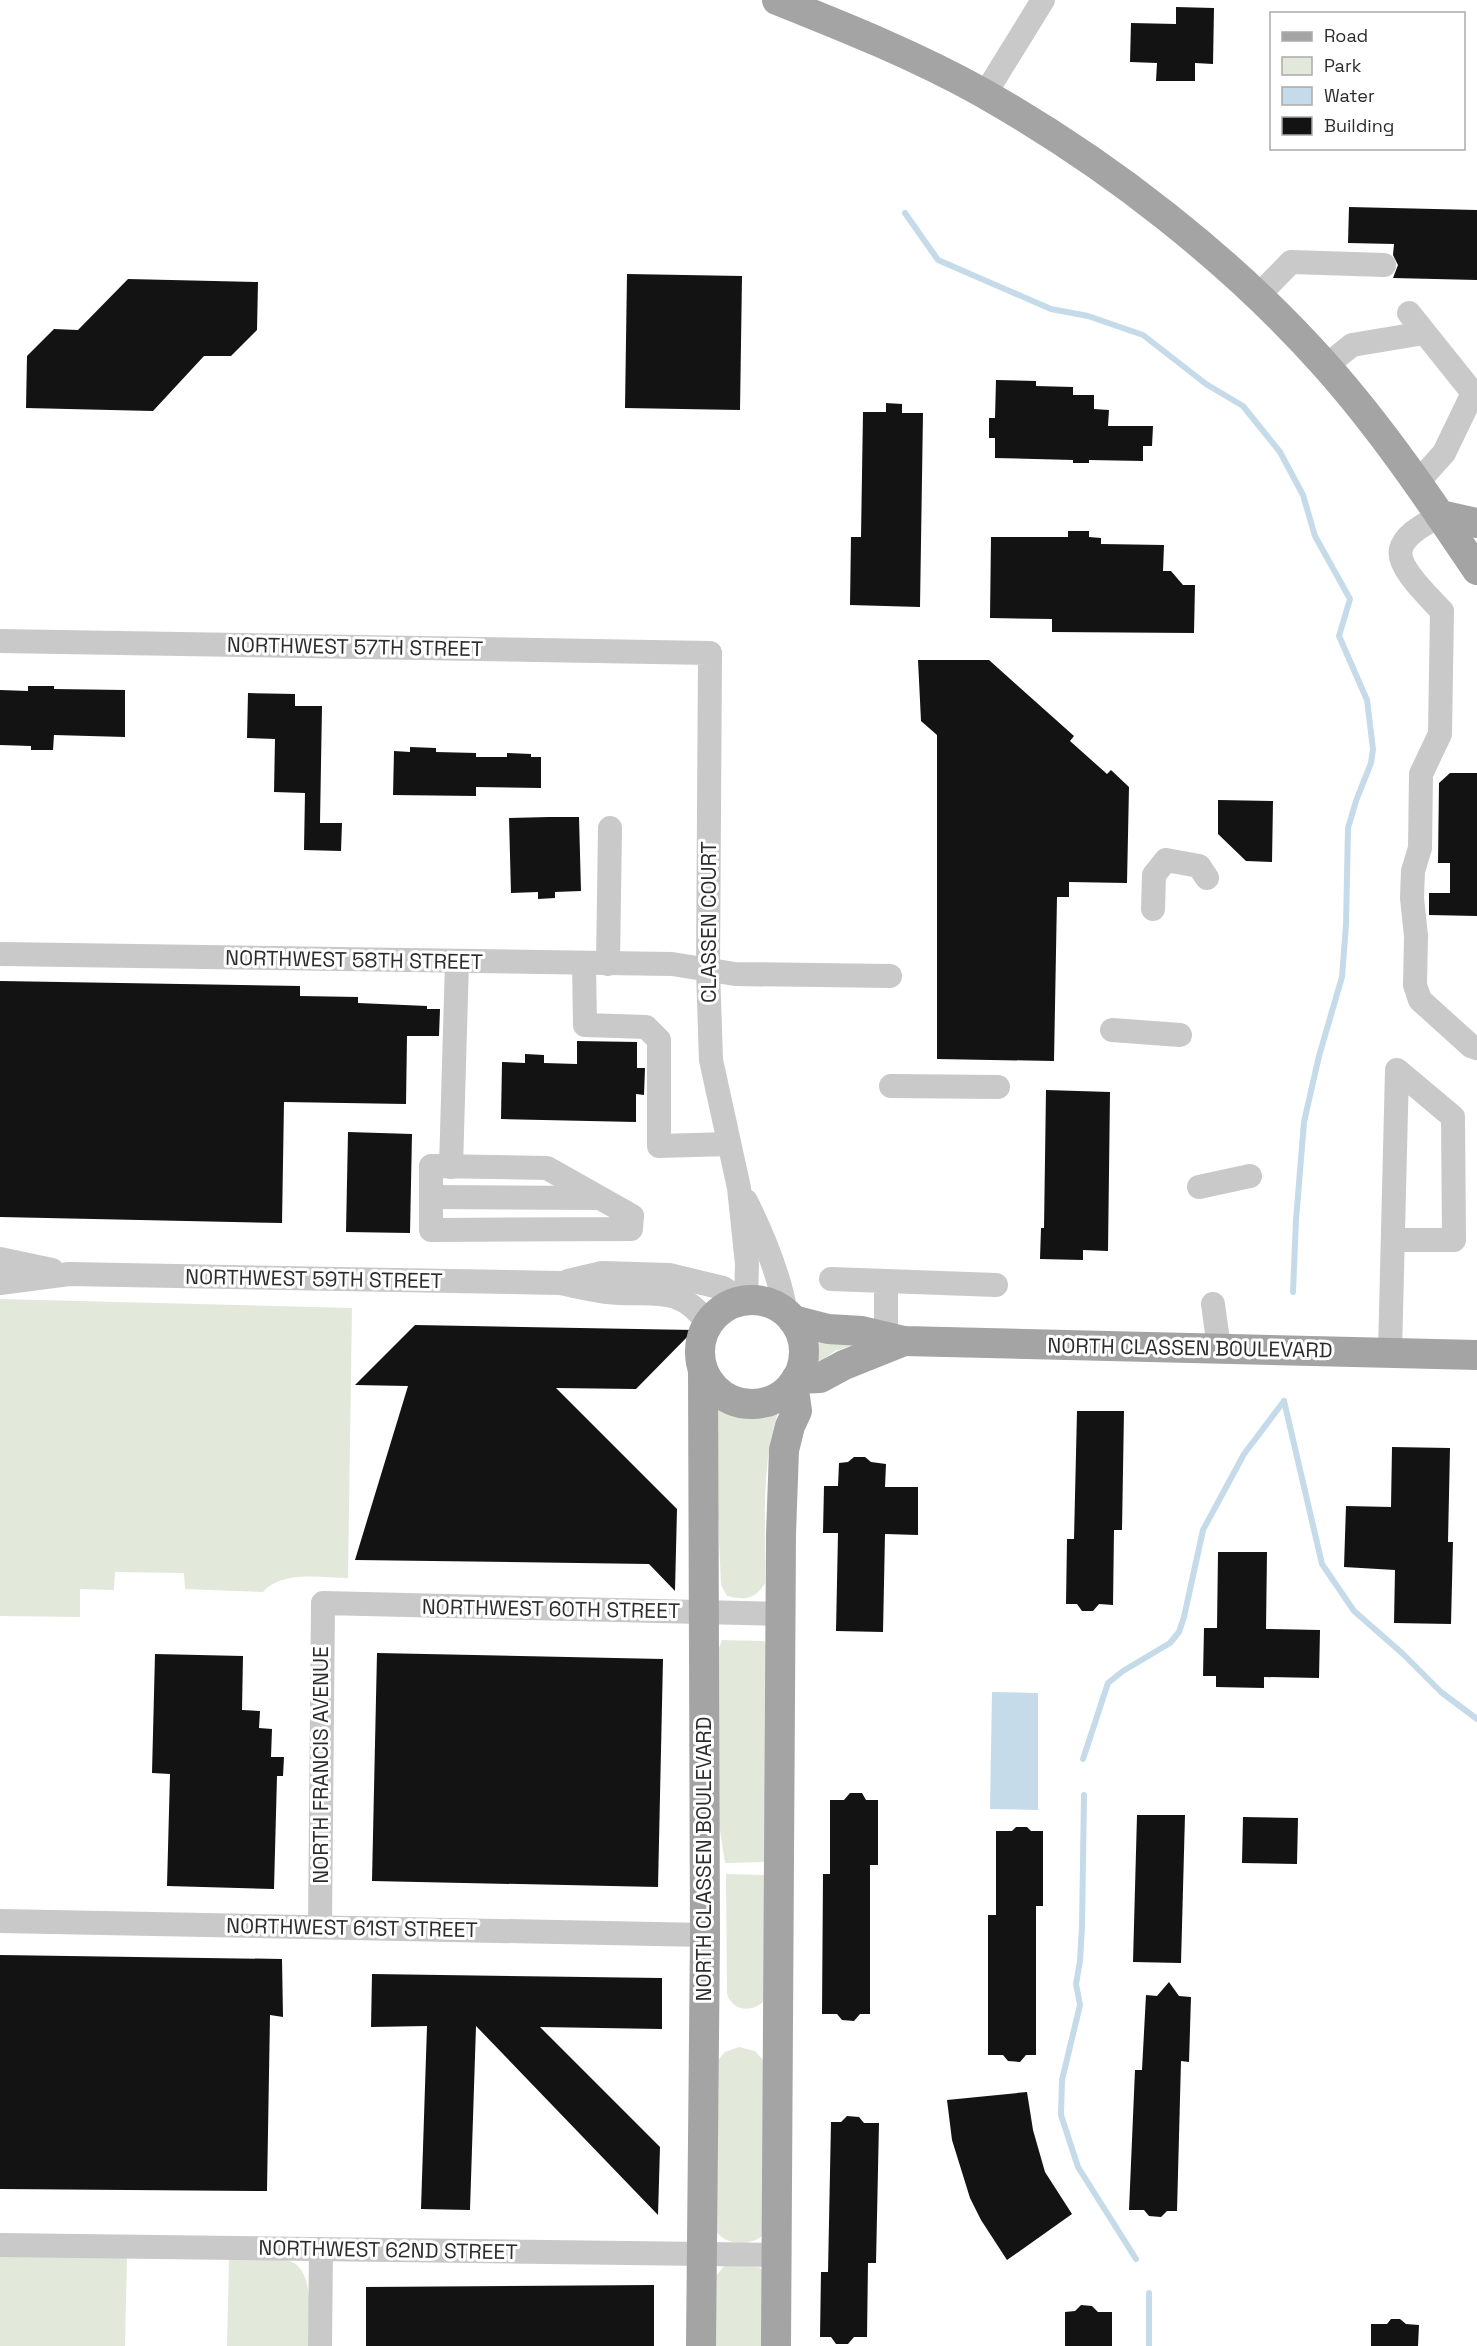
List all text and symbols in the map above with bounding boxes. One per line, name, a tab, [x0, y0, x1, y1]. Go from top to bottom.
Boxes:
legend	[1270, 12, 1465, 150]
text: Road	[1324, 24, 1368, 47]
text: Park	[1324, 54, 1362, 77]
text: Water	[1324, 84, 1375, 107]
text: Building	[1324, 114, 1394, 137]
street label: NORTHWEST 57TH STREET	[227, 631, 483, 662]
street label: CLASSEN COURT	[695, 841, 722, 1003]
street label: NORTHWEST 58TH STREET	[225, 944, 483, 975]
street label: NORTHWEST 59TH STREET	[185, 1263, 443, 1294]
street label: NORTH CLASSEN BOULEVARD	[1047, 1332, 1333, 1363]
street label: NORTHWEST 60TH STREET	[422, 1593, 680, 1624]
street label: NORTH FRANCIS AVENUE	[307, 1646, 334, 1884]
street label: NORTH CLASSEN BOULEVARD	[690, 1716, 717, 2002]
street label: NORTHWEST 61ST STREET	[226, 1912, 478, 1943]
street label: NORTHWEST 62ND STREET	[258, 2234, 518, 2265]

